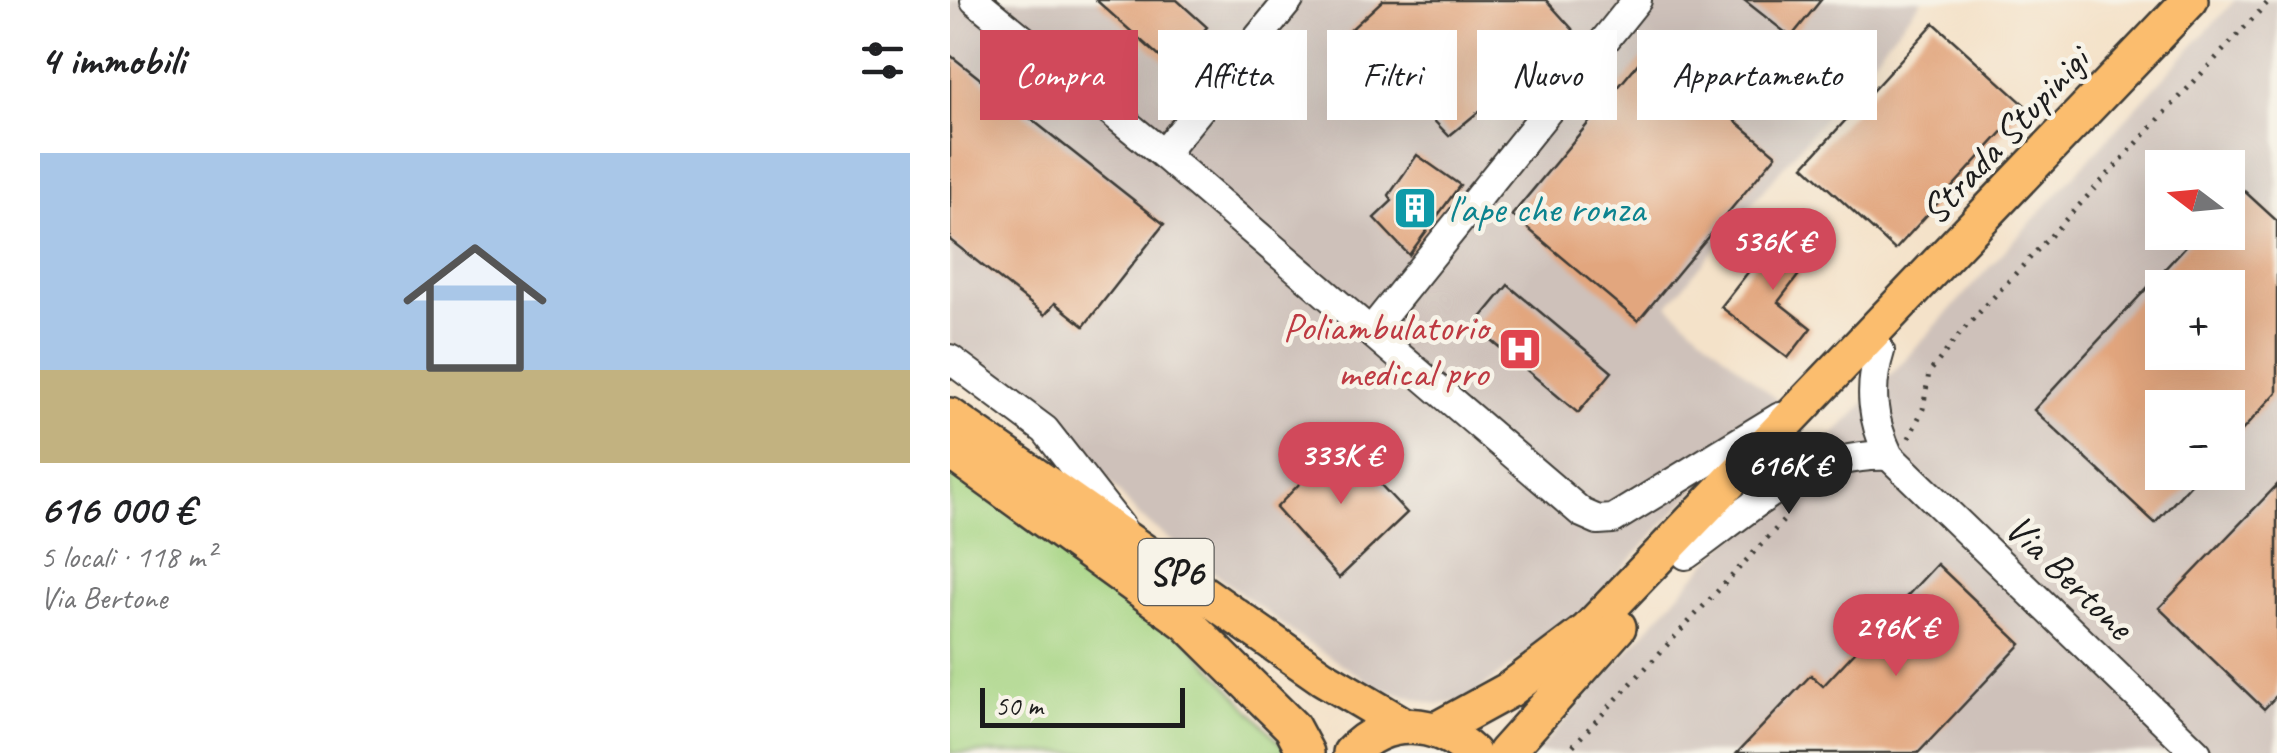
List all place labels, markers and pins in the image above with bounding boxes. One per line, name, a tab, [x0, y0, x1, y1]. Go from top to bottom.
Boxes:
place label: l'ape che ronza	[1448, 184, 1648, 234]
building icon: l'ape che ronza	[1392, 185, 1438, 231]
pin: 536K €	[1692, 208, 1854, 293]
place label: Poliambulatorio medical pro	[1283, 302, 1492, 398]
hospital icon: Poliambulatorio medical pro	[1497, 326, 1543, 372]
pin: 333K €	[1260, 422, 1422, 507]
pin: 616K €	[1708, 432, 1870, 517]
pin: 296K €	[1815, 594, 1977, 679]

